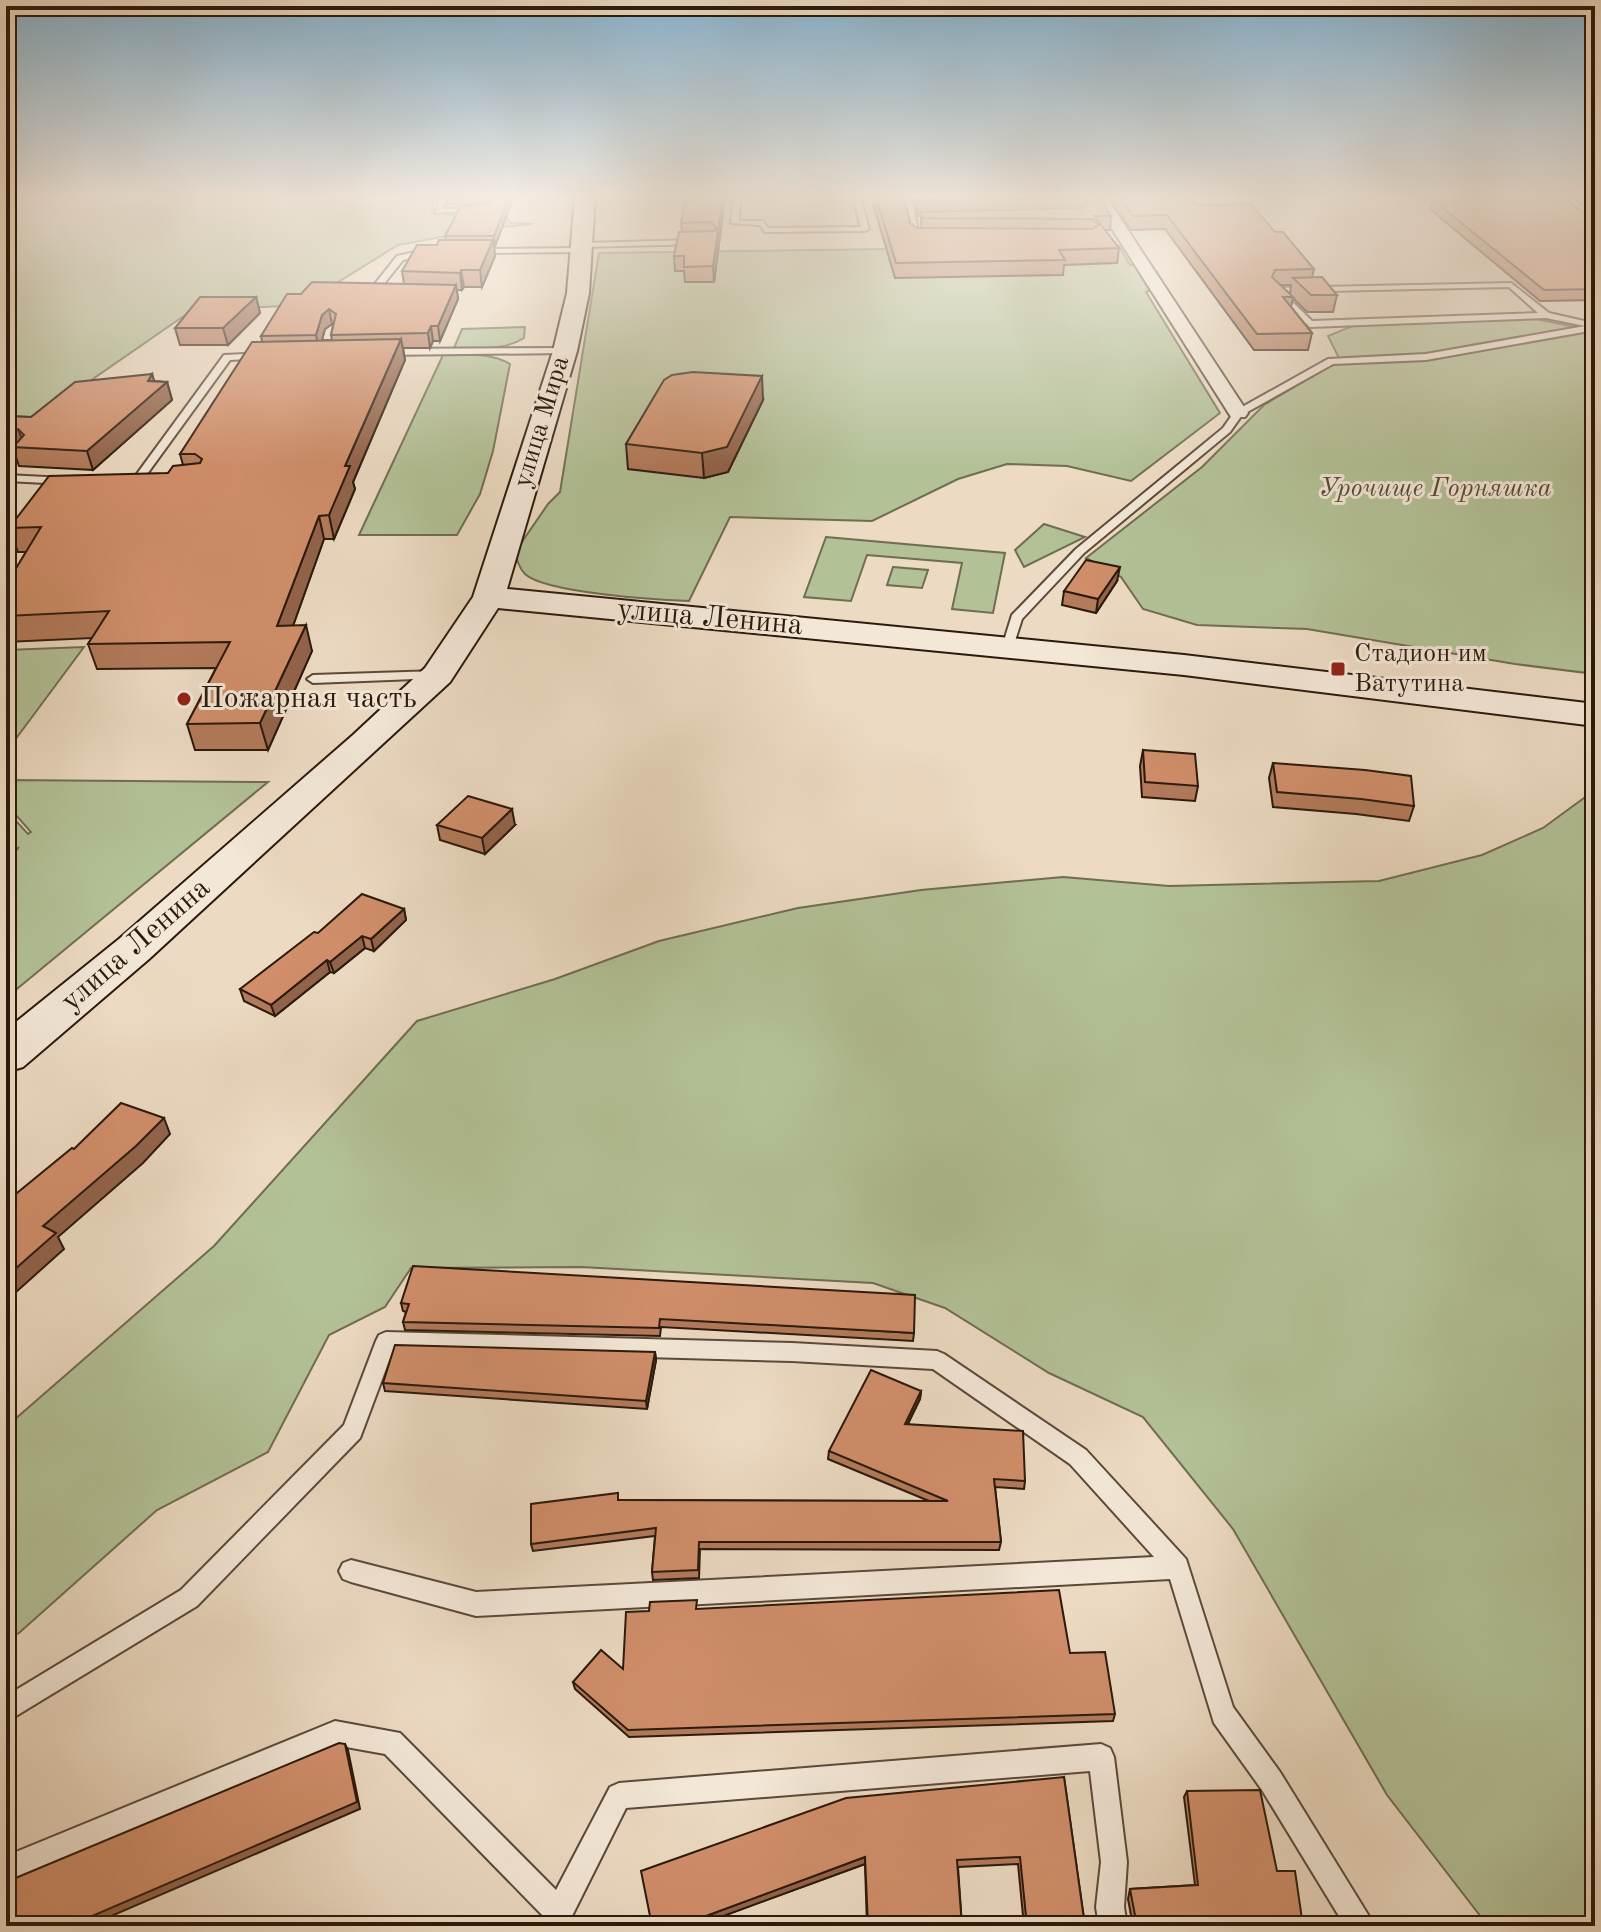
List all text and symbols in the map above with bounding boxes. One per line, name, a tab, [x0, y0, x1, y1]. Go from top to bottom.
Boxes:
street label: улица Мира	[510, 353, 574, 491]
park label: Урочище Горняшка	[1318, 476, 1552, 502]
street label: улица Ленина	[616, 595, 804, 641]
place label: Стадион им Ватутина	[1354, 641, 1487, 697]
marker: Стадион им Ватутина	[1329, 660, 1347, 678]
place label: Пожарная часть	[200, 684, 417, 714]
marker: Пожарная часть	[175, 690, 193, 708]
street label: улица Ленина	[56, 873, 216, 1017]

